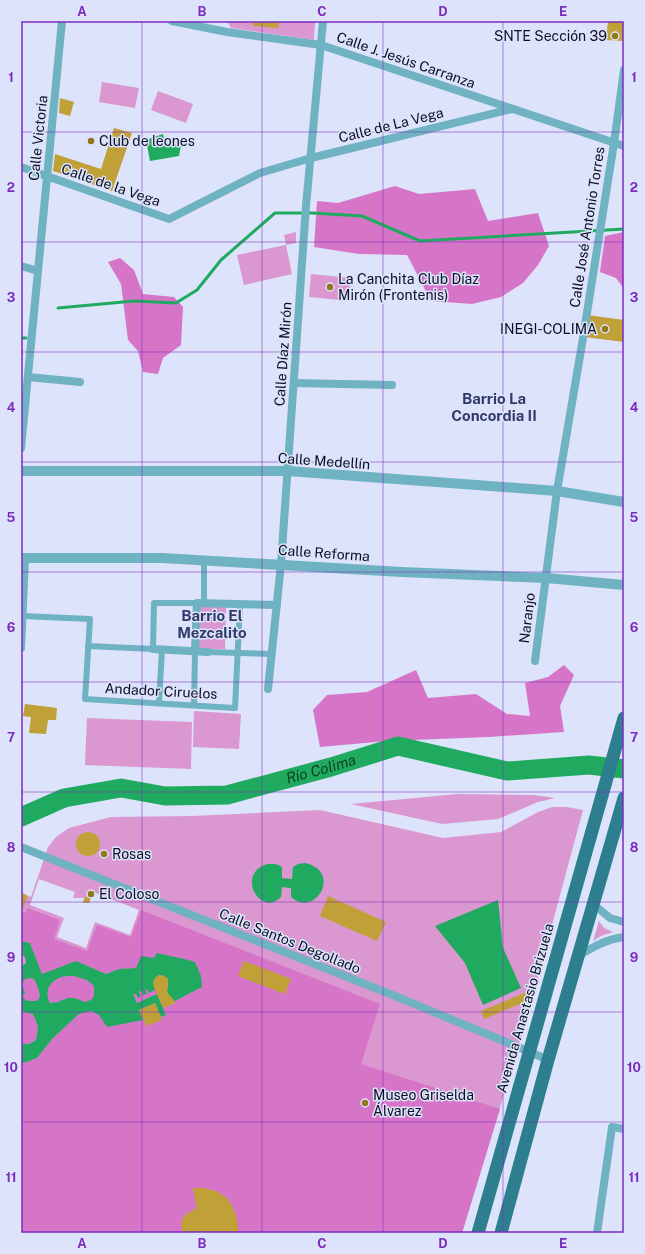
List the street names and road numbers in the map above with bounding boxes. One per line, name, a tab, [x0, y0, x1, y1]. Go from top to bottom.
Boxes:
street label: Calle J. Jesús Carranza	[335, 29, 477, 91]
street label: Calle Victoria	[26, 94, 50, 182]
street label: Calle de La Vega	[337, 104, 445, 146]
street label: Calle José Antonio Torres	[566, 145, 608, 309]
street label: Calle de la Vega	[59, 161, 163, 209]
street label: Calle Díaz Mirón	[271, 301, 295, 407]
street label: Calle Medellín	[277, 450, 371, 472]
street label: Calle Reforma	[278, 542, 370, 564]
street label: Naranjo	[516, 592, 538, 644]
street label: Andador Ciruelos	[104, 680, 218, 702]
street label: Calle Santos Degollado	[217, 905, 363, 977]
street label: Avenida Anastasio Brizuela	[493, 921, 557, 1095]

